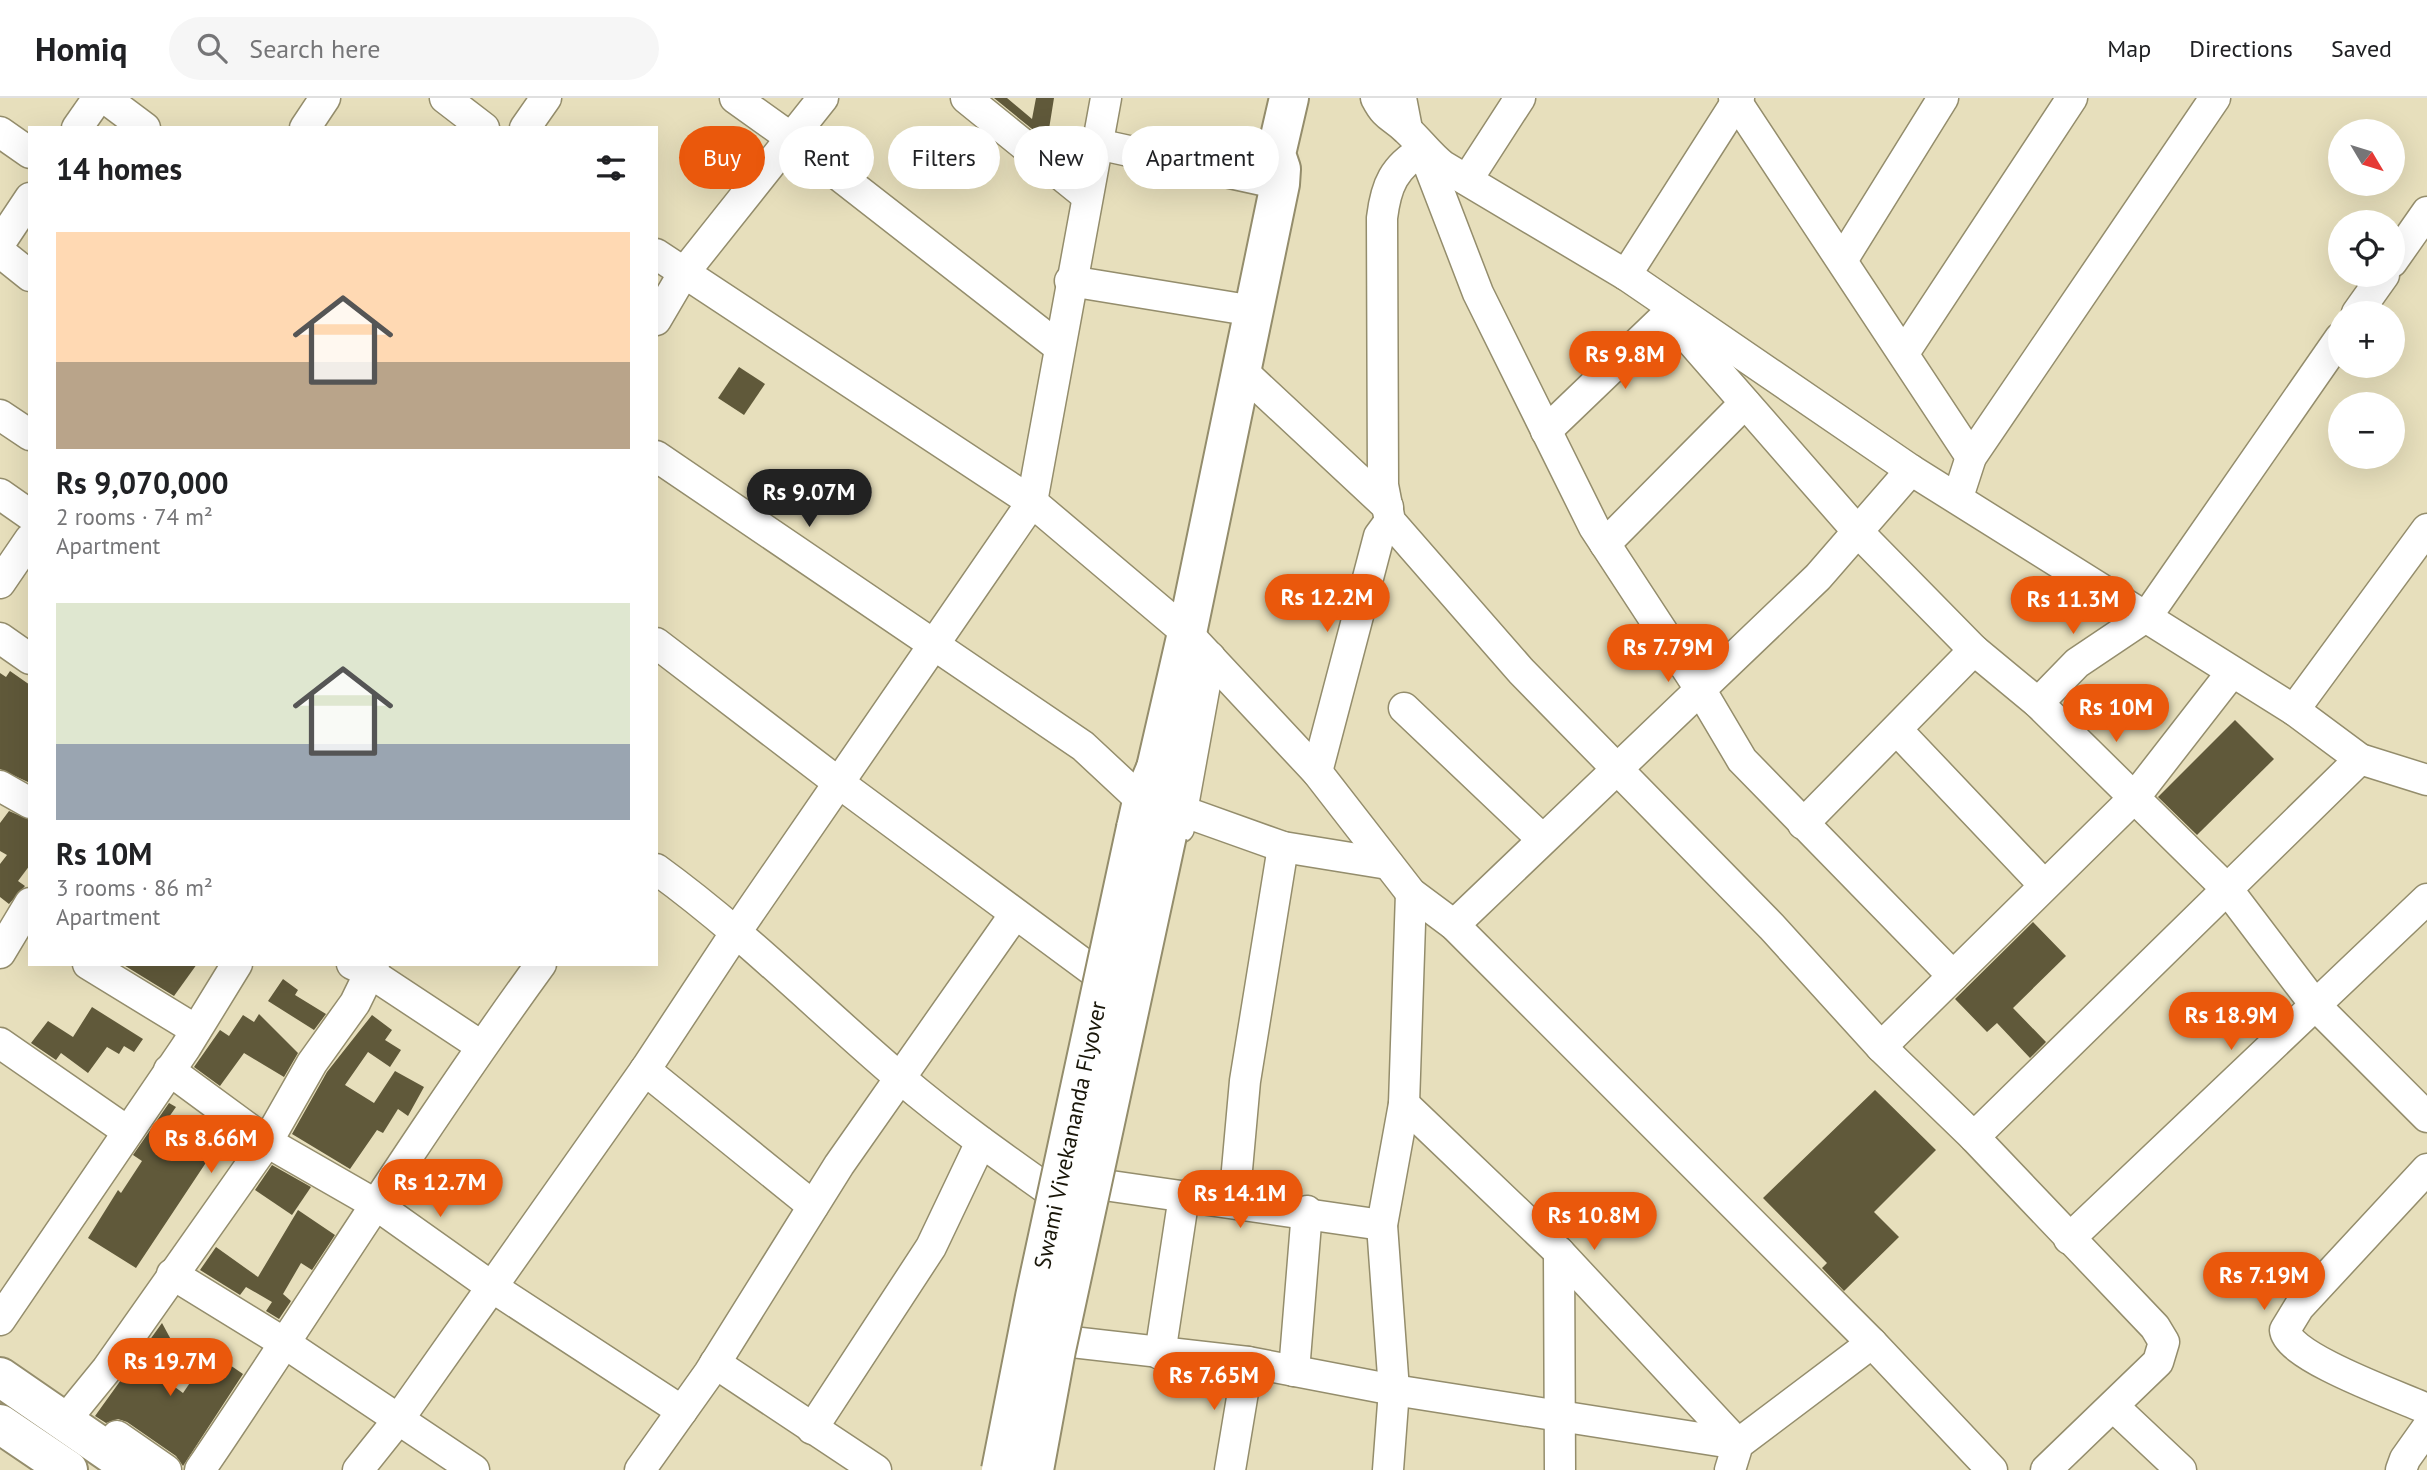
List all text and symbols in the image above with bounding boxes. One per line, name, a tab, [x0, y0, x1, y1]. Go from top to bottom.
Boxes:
search box	[169, 17, 659, 80]
text: Homiq	[35, 27, 127, 70]
icon: search	[193, 29, 231, 67]
text: Search here	[249, 32, 380, 65]
text: Map	[2107, 33, 2151, 64]
text: Directions	[2189, 33, 2293, 64]
text: Saved	[2331, 33, 2392, 64]
north arrow	[2328, 119, 2404, 196]
map controls	[2328, 119, 2405, 469]
chip: Buy	[679, 126, 765, 189]
chip: Rent	[779, 126, 874, 189]
chip: Filters	[888, 126, 1000, 189]
chip: New	[1014, 126, 1108, 189]
chip: Apartment	[1122, 126, 1279, 189]
text: 14 homes	[56, 149, 182, 188]
icon: filters	[592, 149, 630, 187]
button: locate	[2328, 210, 2405, 287]
icon: home	[280, 277, 406, 403]
button: +	[2328, 301, 2405, 378]
pin: Rs 9.8M	[1560, 331, 1690, 391]
text: Rs 9.8M	[1585, 339, 1665, 368]
button: −	[2328, 392, 2405, 469]
text: Rs 9,070,000	[56, 463, 229, 502]
pin: Rs 9.07M	[737, 470, 881, 529]
text: Rs 9.07M	[763, 477, 855, 506]
text: 2 rooms · 74 m²	[56, 502, 213, 531]
text: Apartment	[56, 531, 160, 560]
pin: Rs 12.2M	[1255, 574, 1399, 634]
pin: Rs 11.3M	[2001, 576, 2145, 636]
text: Rs 12.2M	[1281, 582, 1373, 611]
text: Rs 11.3M	[2027, 584, 2119, 613]
pin: Rs 7.79M	[1596, 624, 1740, 684]
text: Rs 7.79M	[1623, 632, 1713, 661]
icon: home	[280, 648, 406, 774]
pin: Rs 10M	[2059, 684, 2173, 744]
text: Rs 10M	[2079, 692, 2153, 721]
text: Rs 10M	[56, 834, 152, 873]
text: 3 rooms · 86 m²	[56, 873, 213, 902]
text: Apartment	[56, 902, 160, 931]
pin: Rs 18.9M	[2159, 992, 2303, 1052]
street label: Swami Vivekananda Flyover	[1027, 998, 1112, 1271]
text: Rs 18.9M	[2185, 1000, 2277, 1029]
pin: Rs 8.66M	[139, 1116, 283, 1175]
text: Rs 8.66M	[165, 1123, 257, 1152]
pin: Rs 12.7M	[368, 1160, 512, 1219]
text: Rs 12.7M	[394, 1167, 486, 1196]
pin: Rs 14.1M	[1168, 1170, 1312, 1230]
text: Rs 14.1M	[1194, 1178, 1286, 1207]
pin: Rs 10.8M	[1522, 1192, 1666, 1252]
text: Rs 10.8M	[1548, 1200, 1640, 1229]
pin: Rs 7.19M	[2192, 1252, 2336, 1312]
text: Rs 7.19M	[2219, 1260, 2309, 1289]
pin: Rs 19.7M	[98, 1338, 242, 1398]
text: Rs 19.7M	[124, 1346, 216, 1375]
pin: Rs 7.65M	[1142, 1352, 1286, 1412]
text: Rs 7.65M	[1169, 1360, 1259, 1389]

